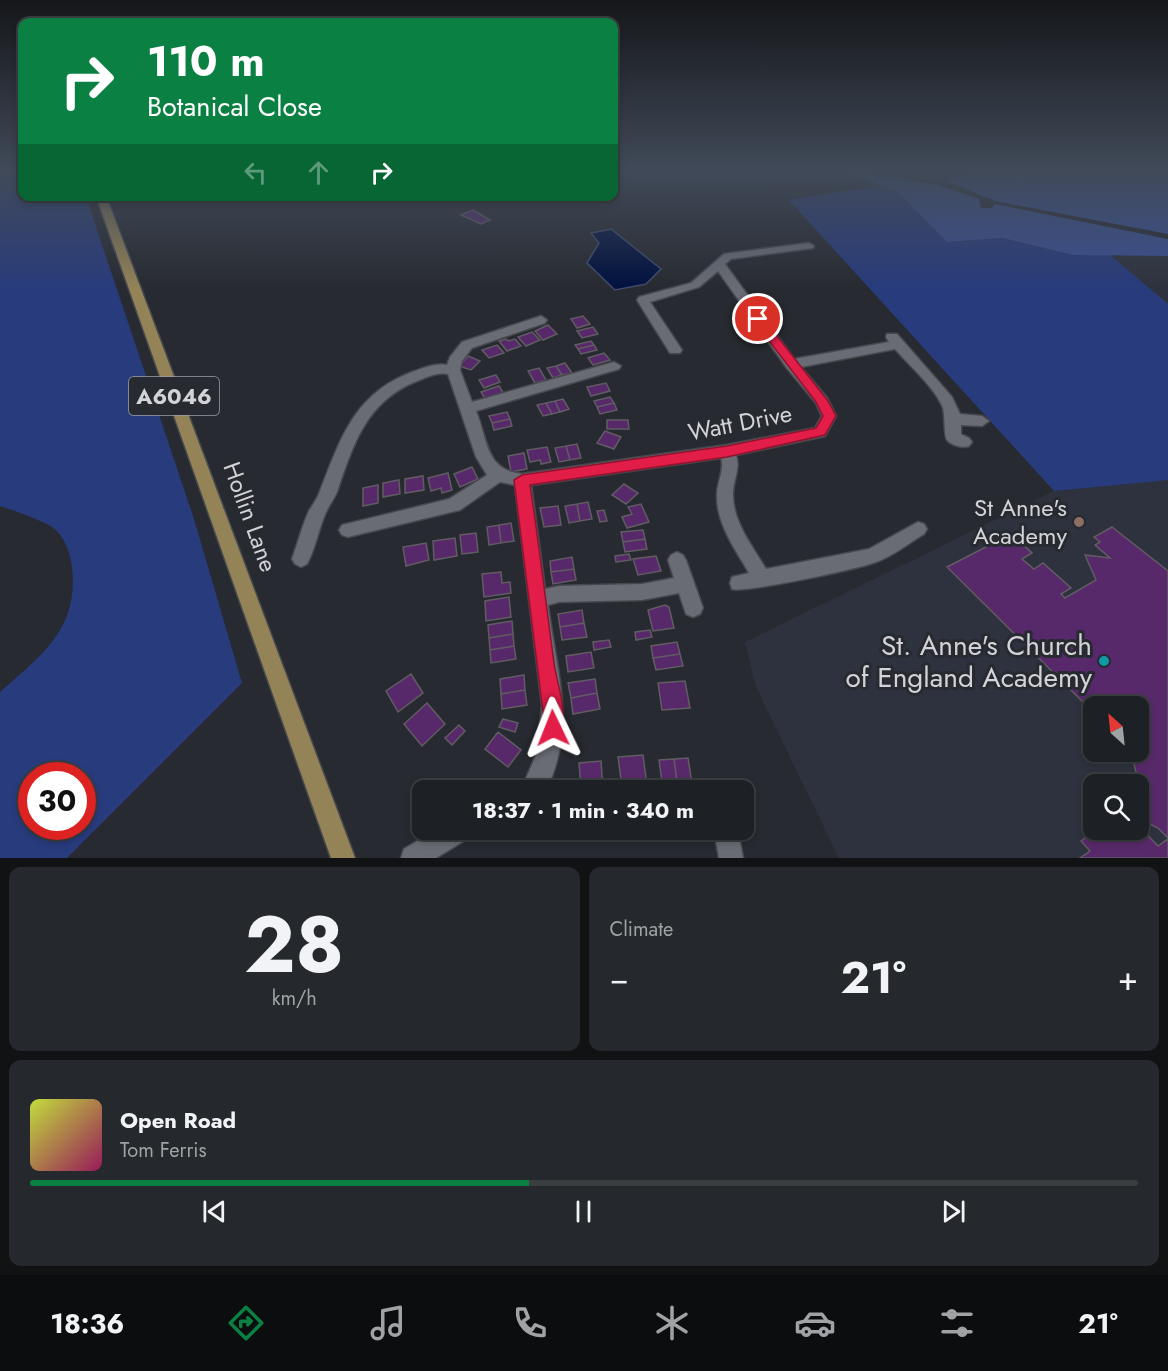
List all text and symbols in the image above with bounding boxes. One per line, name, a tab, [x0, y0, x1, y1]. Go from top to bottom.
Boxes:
text: 110 m	[147, 31, 265, 92]
icon: right	[48, 42, 126, 120]
text: Botanical Close	[147, 87, 322, 126]
icon: left	[239, 156, 272, 189]
icon: ahead	[302, 156, 335, 189]
icon: right	[365, 156, 398, 189]
pin	[732, 293, 783, 344]
icon: arrive	[741, 302, 774, 335]
road number: A6046	[129, 377, 219, 415]
street label: Watt Drive	[685, 395, 795, 450]
street label: Hollin Lane	[214, 457, 287, 577]
place label: St Anne's Academy	[973, 490, 1067, 553]
marker: St Anne's Academy	[1072, 515, 1086, 529]
place label: St. Anne's Church of England Academy	[846, 625, 1093, 698]
marker: St. Anne's Church of England Academy	[1097, 654, 1111, 668]
position arrow	[521, 696, 585, 760]
north arrow	[1083, 696, 1149, 762]
map controls	[1083, 696, 1149, 840]
speed limit sign: 30	[18, 762, 96, 840]
button: search	[1083, 774, 1149, 840]
text: 18:37 · 1 min · 340 m	[472, 794, 694, 826]
text: 28	[244, 889, 344, 1001]
text: Climate	[610, 915, 673, 944]
text: 21°	[840, 945, 906, 1010]
text: −	[610, 955, 629, 1002]
text: +	[1118, 955, 1138, 1002]
text: km/h	[272, 984, 317, 1013]
text: Open Road	[120, 1104, 236, 1136]
text: Tom Ferris	[120, 1136, 207, 1165]
icon: previous	[198, 1195, 231, 1228]
icon: pause	[567, 1195, 600, 1228]
icon: next	[937, 1195, 970, 1228]
icon: directions	[225, 1302, 267, 1344]
icon: music	[367, 1302, 409, 1344]
icon: phone	[509, 1302, 551, 1344]
icon: climate	[651, 1302, 693, 1344]
icon: car	[794, 1302, 836, 1344]
icon: filters	[936, 1302, 978, 1344]
text: 18:36	[50, 1304, 124, 1343]
text: 21°	[1078, 1304, 1118, 1343]

